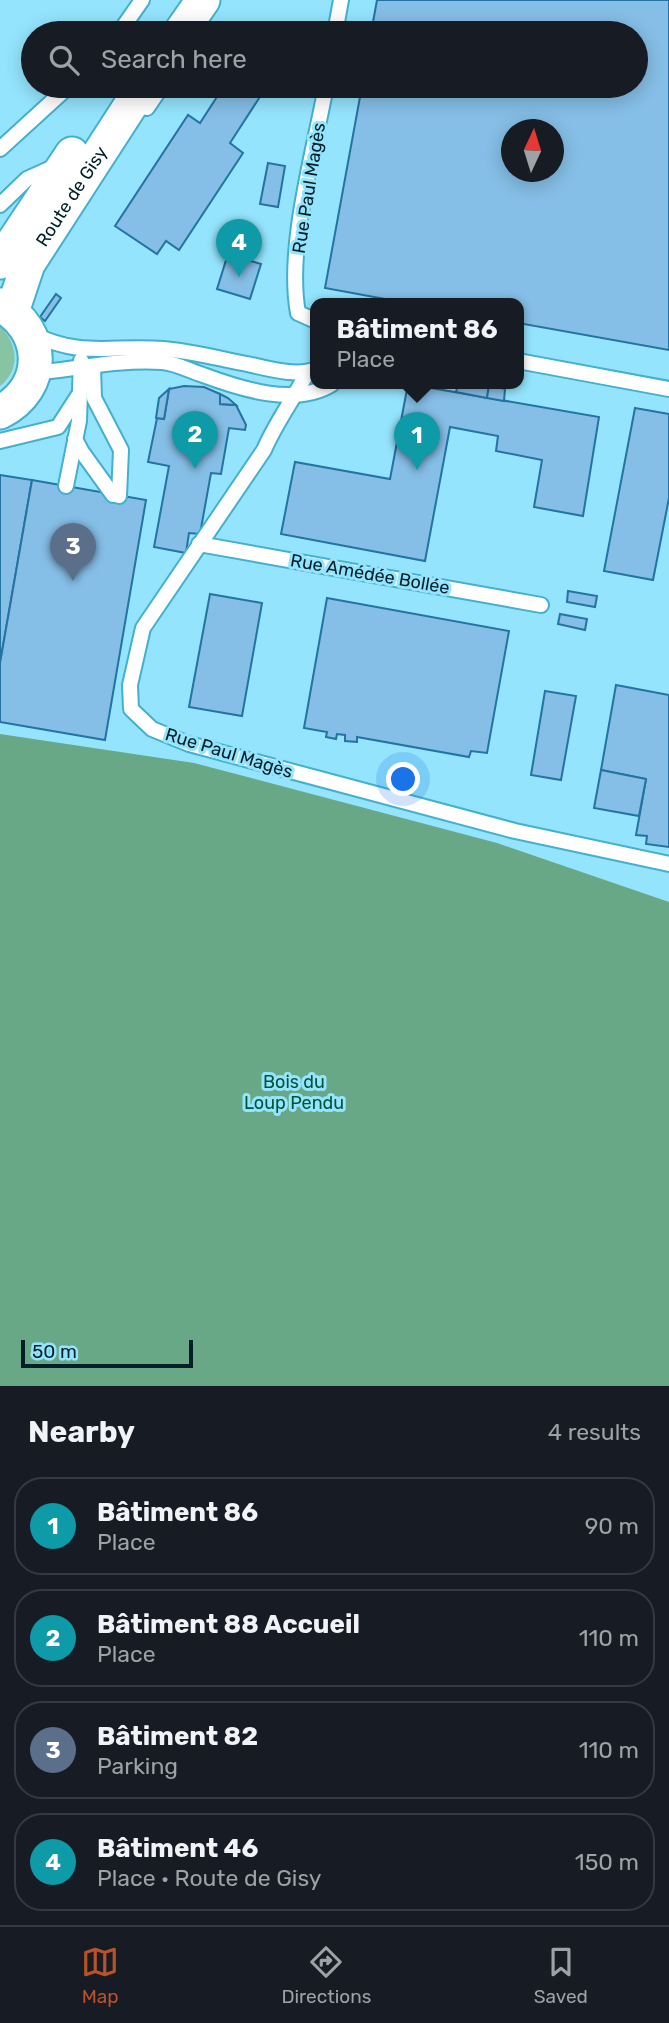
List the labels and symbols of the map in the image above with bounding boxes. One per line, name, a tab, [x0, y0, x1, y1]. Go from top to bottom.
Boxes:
north arrow	[501, 119, 564, 182]
street label: Rue Paul Magès	[288, 121, 330, 255]
street label: Route de Gisy	[31, 142, 112, 251]
pin: 4	[216, 219, 262, 277]
pin: 2	[172, 411, 218, 469]
pin: 1	[394, 412, 440, 470]
pin: 3	[50, 523, 96, 581]
street label: Rue Amédée Bollée	[289, 549, 451, 599]
street label: Rue Paul Magès	[163, 723, 295, 783]
your location	[386, 762, 420, 796]
park label: Bois du Loup Pendu	[244, 1071, 344, 1114]
scale bar	[21, 1337, 192, 1369]

